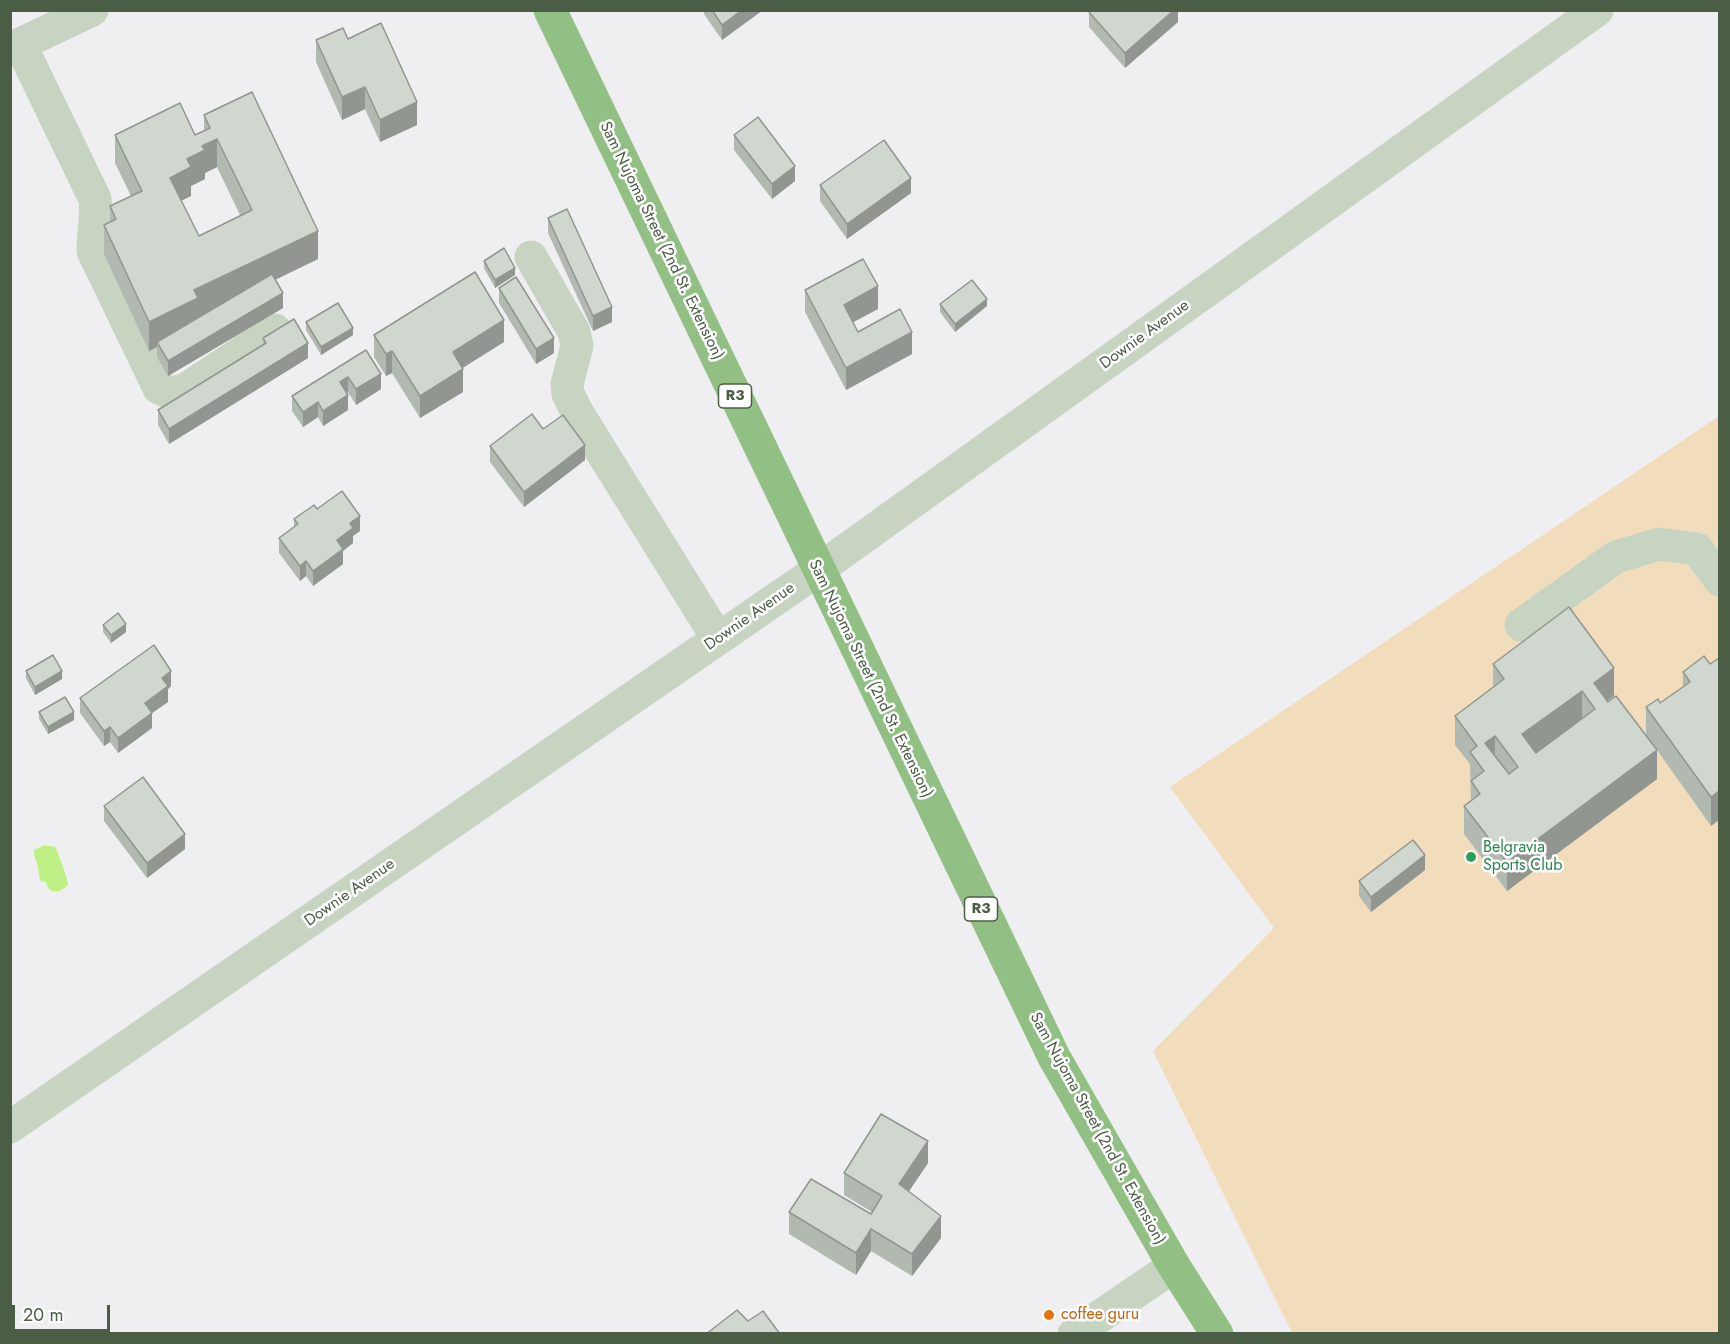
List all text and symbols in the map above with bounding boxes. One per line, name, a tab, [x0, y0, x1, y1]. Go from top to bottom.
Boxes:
street label: Sam Nujoma Street (2nd St. Extension)	[595, 119, 727, 363]
street label: Downie Avenue	[1097, 296, 1193, 374]
road number: R3	[718, 384, 752, 408]
street label: Sam Nujoma Street (2nd St. Extension)	[804, 557, 936, 801]
street label: Downie Avenue	[701, 579, 799, 655]
place label: Belgravia Sports Club	[1483, 838, 1562, 876]
marker: Belgravia Sports Club	[1464, 850, 1478, 864]
street label: Downie Avenue	[301, 855, 399, 931]
road number: R3	[964, 897, 998, 921]
street label: Sam Nujoma Street (2nd St. Extension)	[1025, 1010, 1169, 1248]
scale bar	[15, 1293, 112, 1331]
text: 20 m	[23, 1302, 63, 1328]
place label: coffee guru	[1061, 1305, 1139, 1325]
marker: coffee guru	[1042, 1308, 1056, 1322]

